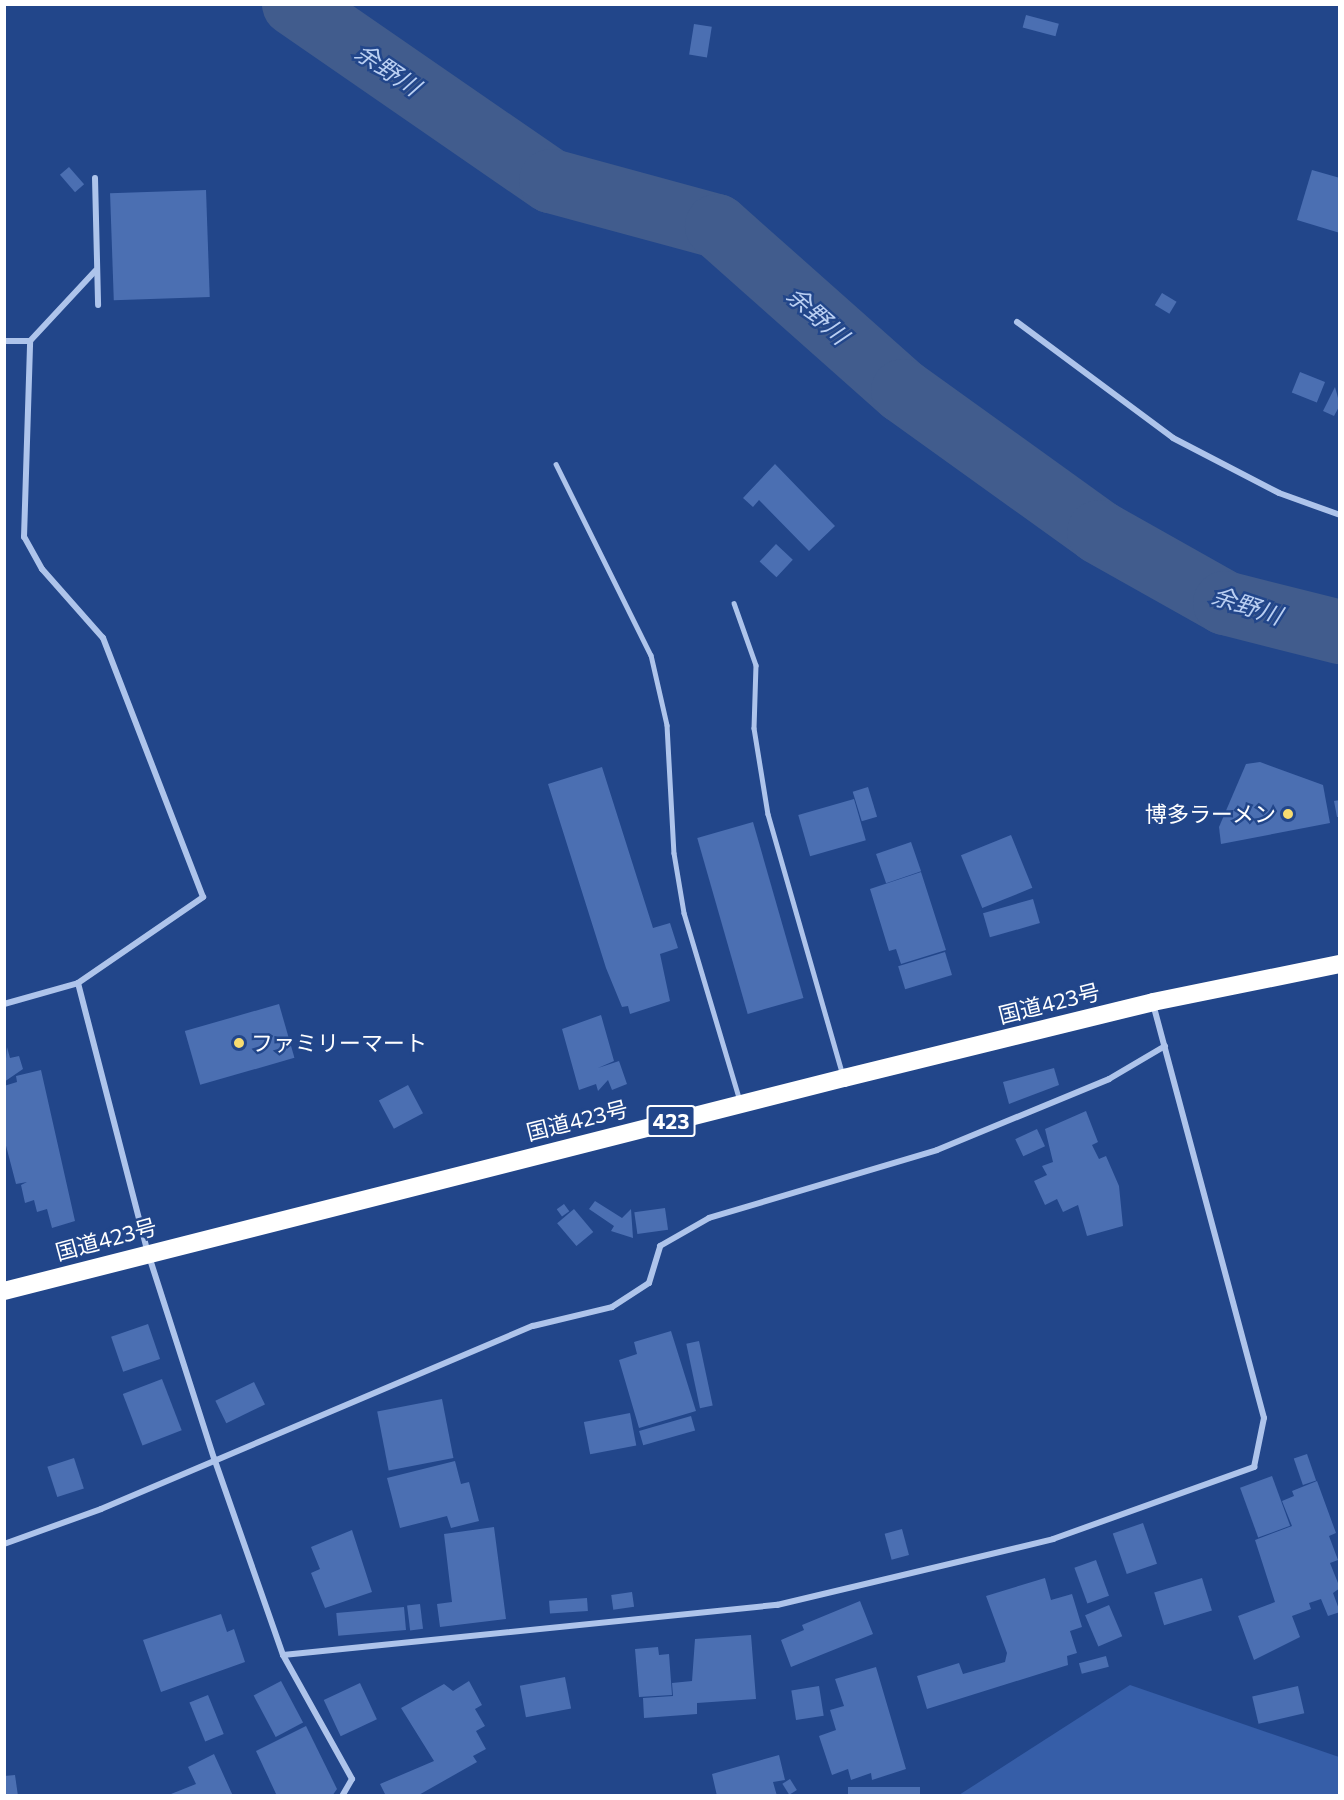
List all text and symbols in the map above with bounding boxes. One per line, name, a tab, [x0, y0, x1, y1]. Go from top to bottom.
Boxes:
water label: 余野川	[350, 37, 426, 101]
water label: 余野川	[782, 280, 854, 350]
water label: 余野川	[1208, 580, 1286, 630]
place label: 博多ラーメン	[1144, 801, 1276, 827]
marker: 博多ラーメン	[1281, 807, 1295, 821]
street label: 国道423号	[996, 978, 1102, 1028]
place label: ファミリーマート	[251, 1030, 427, 1056]
marker: ファミリーマート	[232, 1036, 246, 1050]
street label: 国道423号	[524, 1095, 630, 1145]
road number: 423	[646, 1103, 696, 1139]
street label: 国道423号	[53, 1213, 159, 1265]

